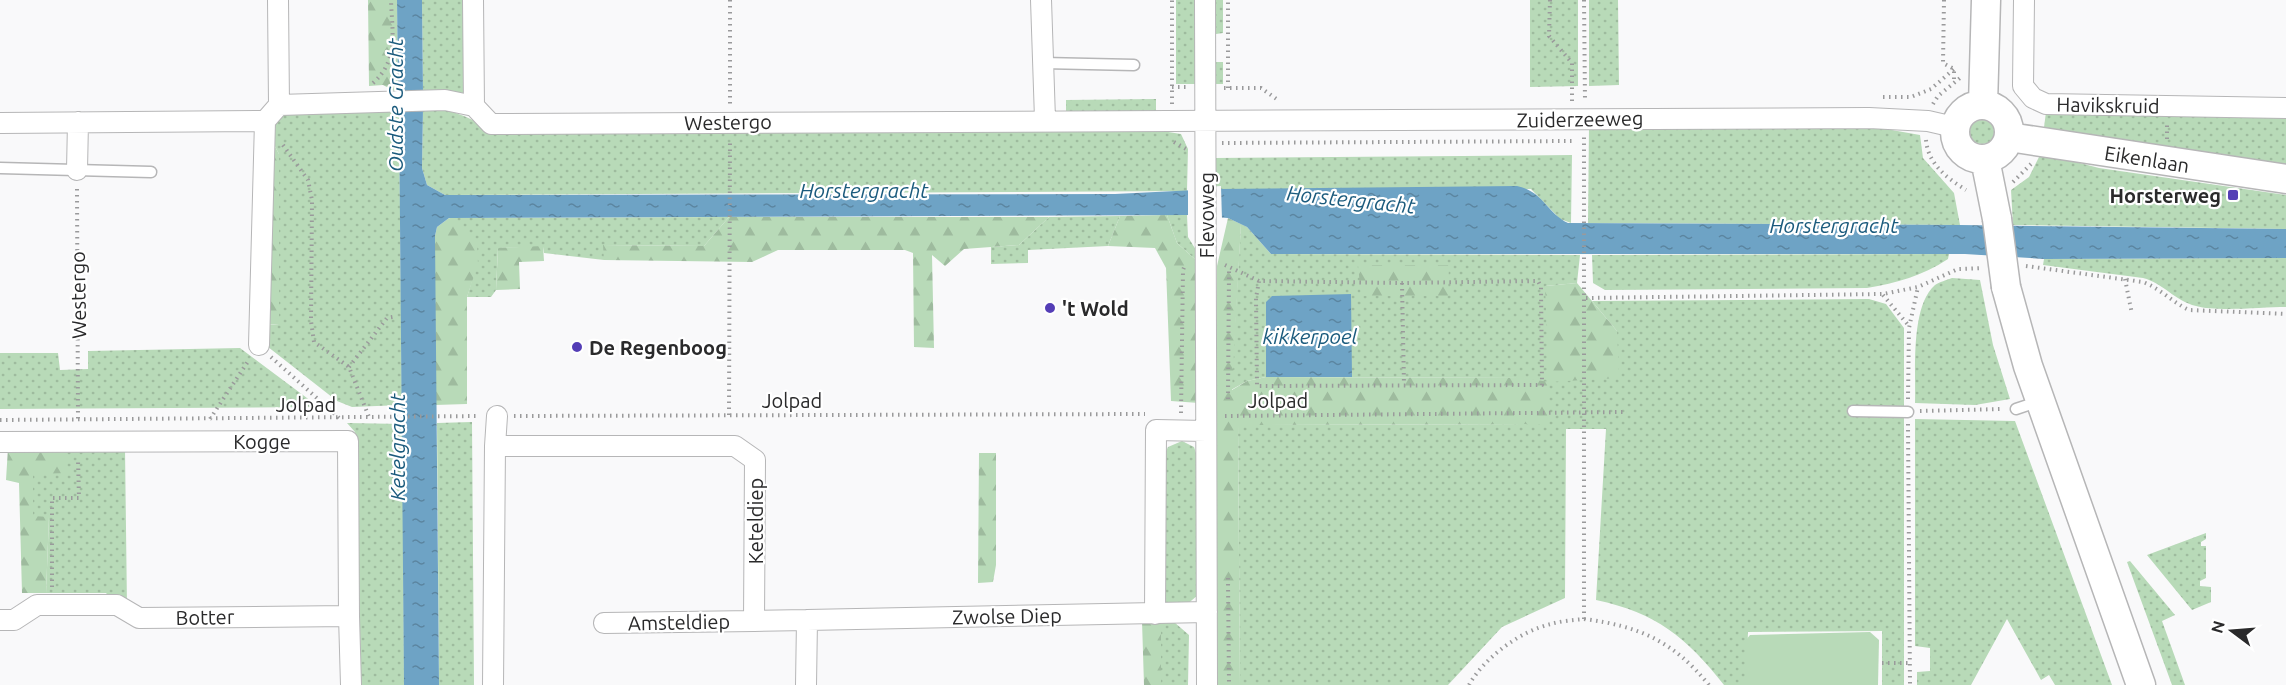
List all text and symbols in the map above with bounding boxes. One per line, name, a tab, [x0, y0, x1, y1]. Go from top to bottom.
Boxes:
water label: Oudste Gracht	[383, 37, 407, 172]
street label: Havikskruid	[2056, 93, 2160, 117]
street label: Zuiderzeeweg	[1516, 106, 1644, 132]
street label: Westergo	[684, 110, 772, 134]
street label: Eikenlaan	[2103, 141, 2191, 177]
street label: Flevoweg	[1195, 172, 1218, 258]
water label: Horstergracht	[799, 178, 929, 202]
water label: Horstergracht	[1286, 180, 1417, 218]
place label: Horsterweg	[2109, 184, 2221, 207]
marker: Horsterweg	[2226, 188, 2240, 202]
water label: Horstergracht	[1769, 213, 1899, 237]
street label: Westergo	[66, 251, 90, 339]
place label: 't Wold	[1062, 297, 1129, 320]
marker: 't Wold	[1043, 301, 1057, 315]
water label: kikkerpoel	[1263, 324, 1357, 348]
place label: De Regenboog	[589, 336, 727, 359]
marker: De Regenboog	[570, 340, 584, 354]
street label: Jolpad	[762, 389, 822, 412]
street label: Jolpad	[1248, 389, 1308, 412]
street label: Jolpad	[276, 393, 336, 416]
water label: Ketelgracht	[385, 393, 409, 501]
street label: Kogge	[233, 430, 291, 453]
street label: Keteldiep	[744, 478, 767, 564]
north arrow	[2202, 601, 2262, 661]
street label: Zwolse Diep	[952, 604, 1062, 628]
street label: Botter	[175, 605, 235, 629]
street label: Amsteldiep	[628, 610, 730, 634]
text: N	[2207, 619, 2228, 635]

